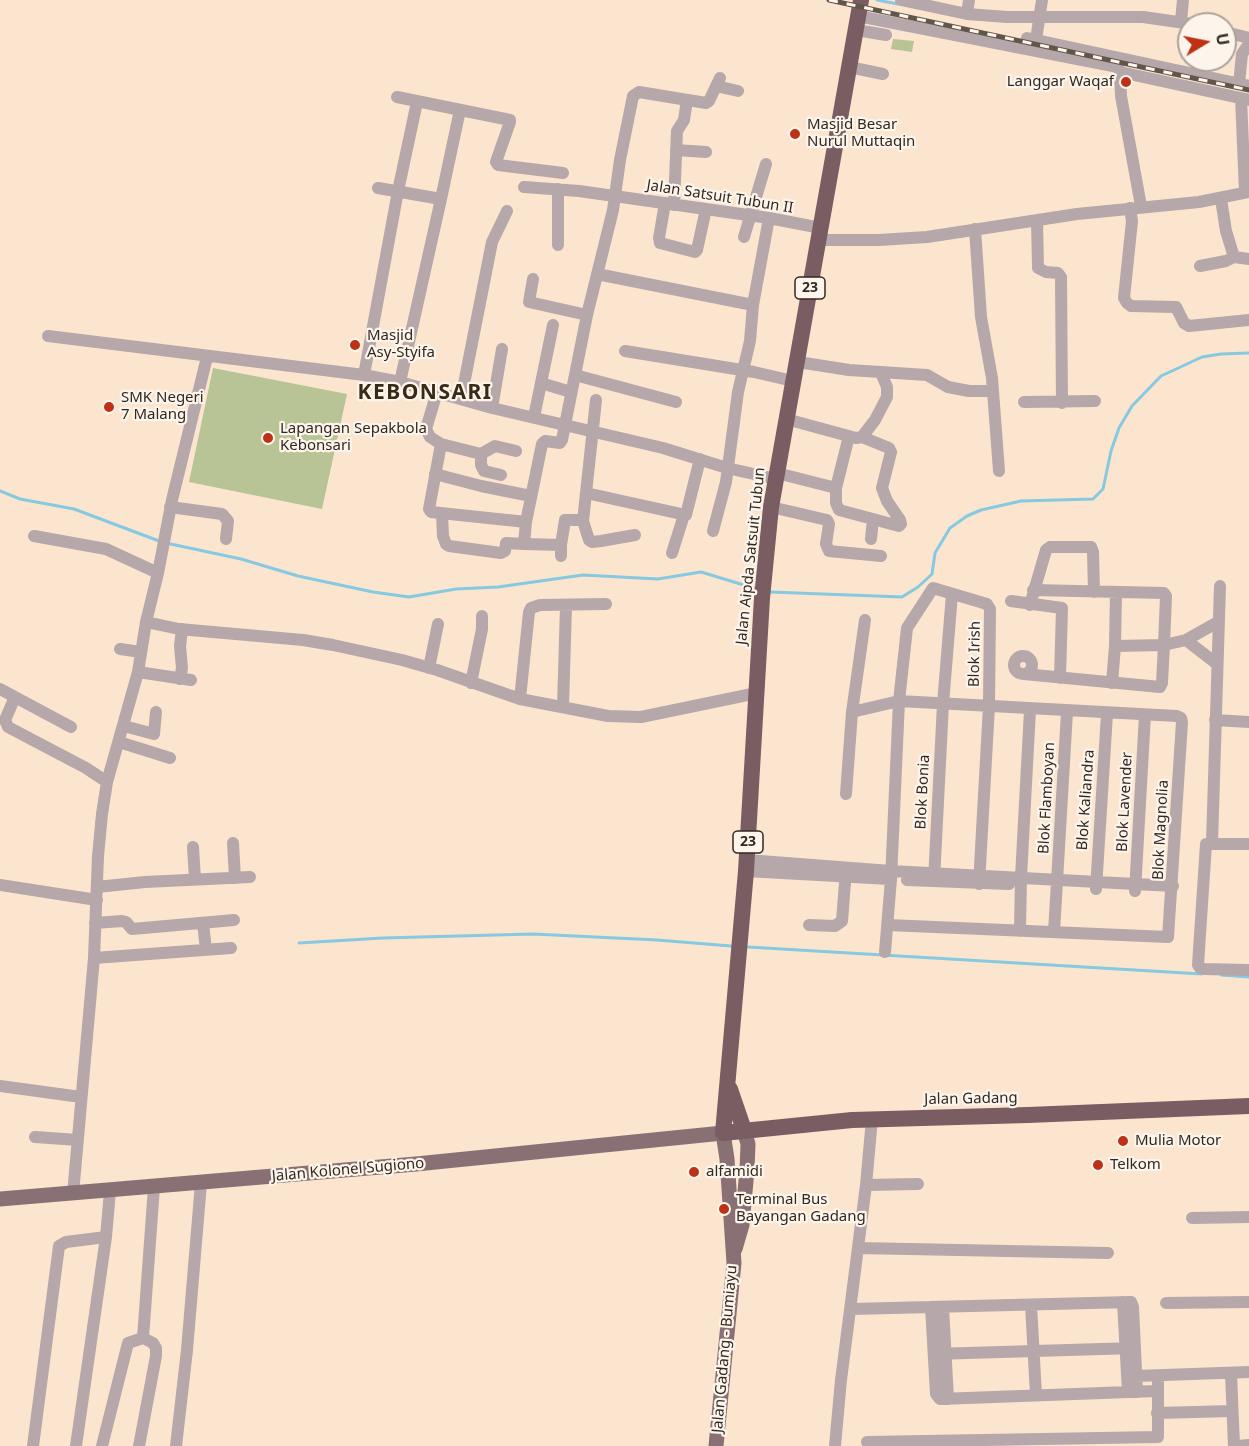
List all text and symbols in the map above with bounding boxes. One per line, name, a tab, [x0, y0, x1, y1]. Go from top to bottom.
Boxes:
north arrow	[1177, 12, 1237, 72]
text: U	[1211, 31, 1235, 47]
place label: Langgar Waqaf	[1007, 73, 1114, 91]
marker: Langgar Waqaf	[1119, 75, 1133, 89]
place label: Masjid Besar Nurul Muttaqin	[807, 116, 915, 151]
marker: Masjid Besar Nurul Muttaqin	[788, 127, 802, 141]
street label: Jalan Satsuit Tubun II	[645, 177, 795, 217]
road number: 23	[795, 277, 825, 299]
place label: Masjid Asy-Styifa	[367, 327, 435, 362]
marker: Masjid Asy-Styifa	[348, 338, 362, 352]
district label: KEBONSARI	[358, 380, 492, 406]
place label: SMK Negeri 7 Malang	[121, 389, 204, 424]
marker: SMK Negeri 7 Malang	[102, 400, 116, 414]
place label: Lapangan Sepakbola Kebonsari	[280, 420, 427, 455]
marker: Lapangan Sepakbola Kebonsari	[261, 431, 275, 445]
street label: Jalan Aipda Satsuit Tubun	[733, 466, 769, 646]
street label: Blok Irish	[965, 621, 985, 687]
street label: Blok Flamboyan	[1035, 742, 1059, 854]
street label: Blok Kaliandra	[1073, 749, 1099, 851]
street label: Blok Lavender	[1113, 752, 1137, 852]
street label: Blok Bonia	[912, 754, 934, 830]
street label: Blok Magnolia	[1149, 779, 1173, 881]
road number: 23	[733, 831, 763, 853]
street label: Jalan Gadang	[924, 1089, 1018, 1109]
place label: Mulia Motor	[1135, 1132, 1221, 1150]
marker: Mulia Motor	[1116, 1134, 1130, 1148]
street label: Jalan Kolonel Sugiono	[271, 1154, 425, 1186]
place label: Telkom	[1110, 1156, 1161, 1174]
marker: Telkom	[1091, 1158, 1105, 1172]
place label: alfamidi	[706, 1163, 763, 1181]
marker: alfamidi	[687, 1165, 701, 1179]
place label: Terminal Bus Bayangan Gadang	[736, 1191, 866, 1226]
marker: Terminal Bus Bayangan Gadang	[717, 1202, 731, 1216]
street label: Jalan Gadang - Bumiayu	[709, 1264, 741, 1434]

